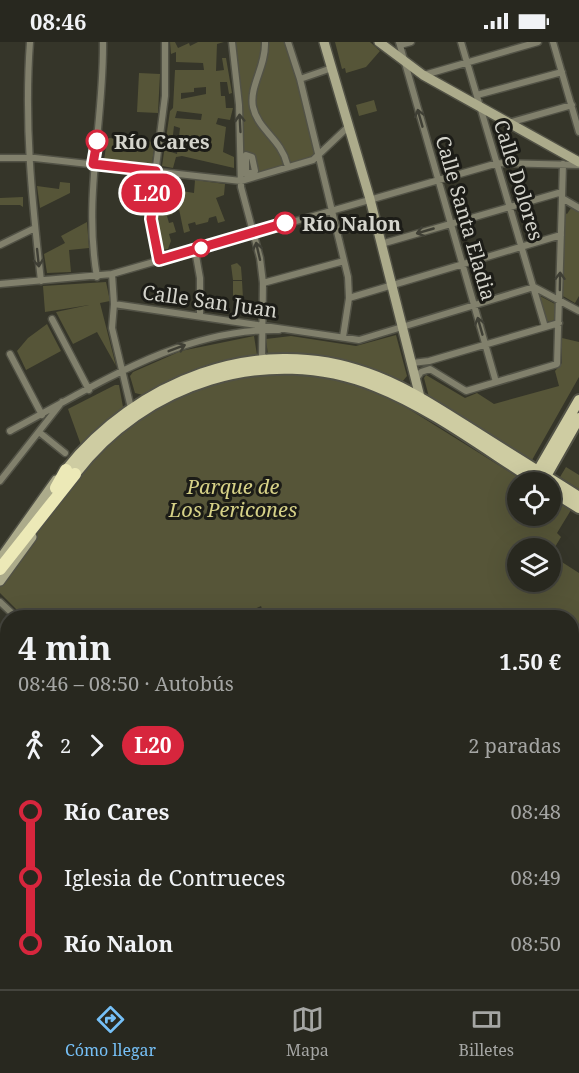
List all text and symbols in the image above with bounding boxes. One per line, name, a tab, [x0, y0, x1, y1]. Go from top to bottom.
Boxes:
text: 08:46	[30, 6, 86, 36]
one-way arrow	[414, 109, 425, 128]
one-way arrow	[234, 113, 245, 133]
street label: Calle Dolores	[488, 116, 550, 244]
place label: Río Cares	[114, 128, 210, 155]
marker: Río Cares	[86, 130, 108, 152]
street label: Calle Santa Eladia	[430, 132, 502, 304]
line badge: L20	[118, 174, 186, 212]
text: L20	[133, 179, 171, 207]
place label: Río Nalon	[302, 210, 401, 237]
marker: Río Nalon	[274, 212, 296, 234]
one-way arrow	[416, 226, 435, 237]
unlabelled marker	[192, 239, 210, 257]
one-way arrow	[252, 242, 264, 261]
one-way arrow	[33, 247, 44, 267]
one-way arrow	[555, 271, 566, 291]
street label: Calle San Juan	[141, 278, 279, 324]
one-way arrow	[474, 317, 485, 336]
one-way arrow	[167, 342, 185, 353]
map controls	[507, 472, 561, 592]
button: locate	[507, 472, 561, 526]
park label: Parque de Los Pericones	[168, 473, 297, 523]
button: layers	[507, 538, 561, 592]
text: 4 min	[18, 625, 111, 670]
text: 1.50 €	[499, 646, 561, 676]
text: 08:46 – 08:50 · Autobús	[18, 670, 234, 697]
icon: walk	[18, 729, 51, 762]
icon: forward	[80, 729, 113, 762]
text: L20	[134, 731, 172, 759]
text: 2	[60, 732, 71, 759]
text: 2 paradas	[468, 732, 561, 759]
text: Río Cares	[64, 796, 169, 826]
text: 08:48	[511, 798, 561, 825]
text: Iglesia de Contrueces	[64, 862, 285, 892]
text: 08:49	[511, 864, 561, 891]
text: Río Nalon	[64, 928, 173, 958]
text: 08:50	[511, 930, 561, 957]
tab: Cómo llegar	[65, 1003, 156, 1061]
tab: Mapa	[286, 1003, 329, 1061]
tab: Billetes	[459, 1003, 514, 1061]

